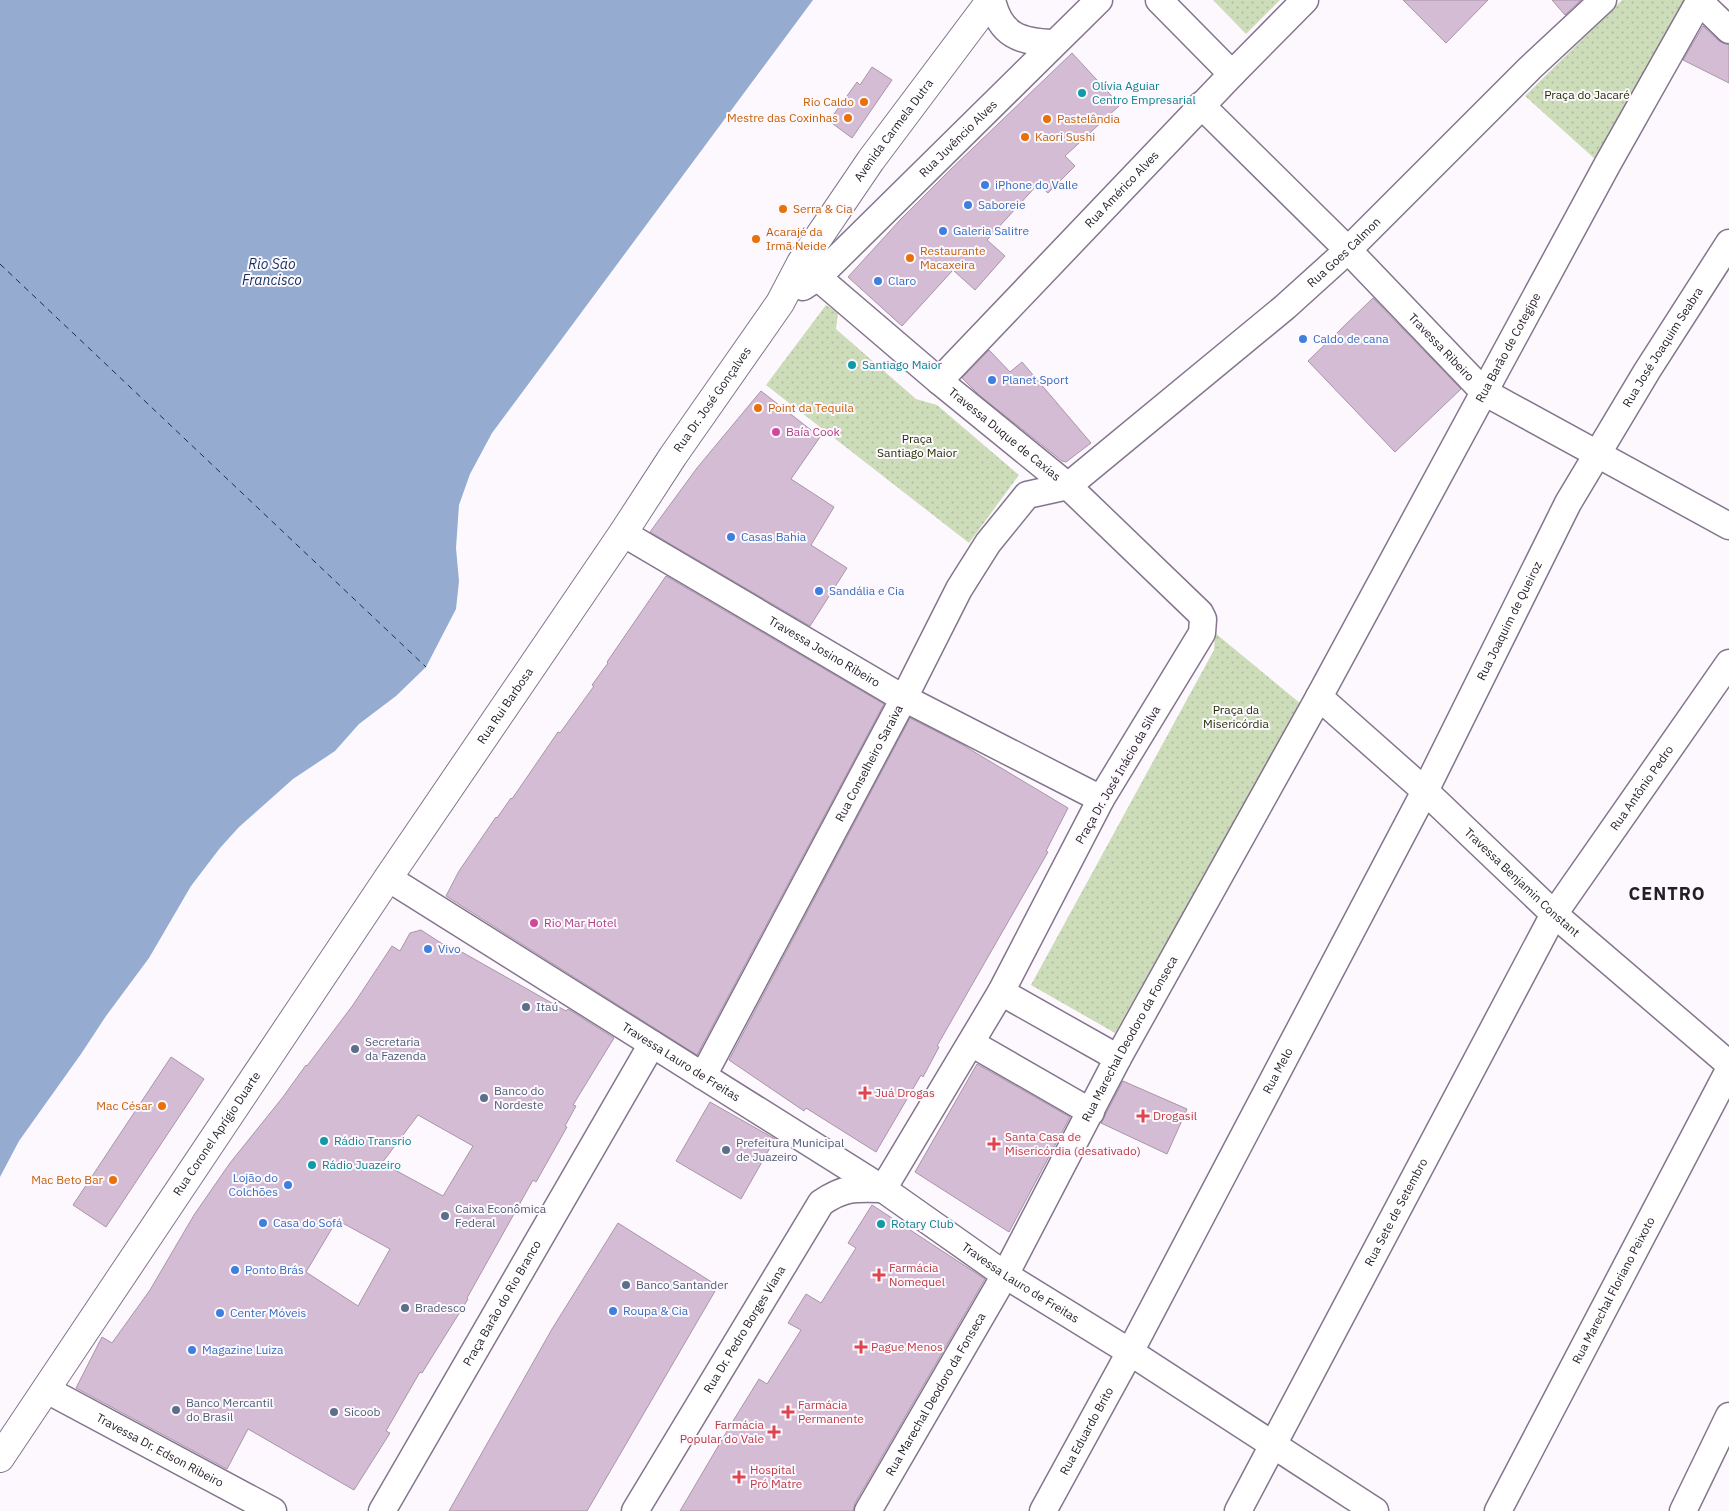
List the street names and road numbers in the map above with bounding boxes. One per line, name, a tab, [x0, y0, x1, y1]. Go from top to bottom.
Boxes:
street label: Avenida Carmela Dutra	[851, 75, 937, 184]
street label: Rua Juvêncio Alves	[916, 97, 1000, 180]
street label: Rua Américo Alves	[1081, 147, 1162, 231]
street label: Rua Goes Calmon	[1304, 214, 1383, 290]
street label: Rua José Joaquim Seabra	[1619, 284, 1706, 410]
street label: Rua Barão de Cotegipe	[1472, 290, 1544, 405]
street label: Travessa Ribeiro	[1405, 310, 1478, 384]
street label: Rua Dr. José Gonçalves	[670, 343, 754, 455]
street label: Travessa Duque de Caxias	[946, 384, 1064, 484]
street label: Rua Joaquim de Queiroz	[1473, 558, 1545, 683]
street label: Travessa Josino Ribeiro	[766, 613, 883, 690]
street label: Rua Rui Barbosa	[474, 664, 536, 747]
street label: Rua Conselheiro Saraiva	[832, 702, 906, 824]
street label: Praça Dr. José Inácio da Silva	[1072, 702, 1164, 846]
street label: Rua Antônio Pedro	[1607, 742, 1676, 833]
street label: Travessa Benjamin Constant	[1461, 825, 1583, 940]
street label: Rua Marechal Deodoro da Fonseca	[1078, 953, 1181, 1124]
street label: Travessa Lauro de Freitas	[619, 1019, 743, 1104]
street label: Rua Melo	[1259, 1045, 1296, 1096]
street label: Rua Coronel Aprígio Duarte	[170, 1068, 264, 1198]
street label: Rua Sete de Setembro	[1361, 1155, 1431, 1269]
street label: Rua Marechal Floriano Peixoto	[1569, 1214, 1658, 1366]
street label: Praça Barão do Rio Branco	[459, 1237, 544, 1369]
street label: Travessa Lauro de Freitas	[959, 1239, 1082, 1326]
street label: Rua Dr. Pedro Borges Viana	[700, 1262, 789, 1396]
street label: Rua Marechal Deodoro da Fonseca	[882, 1309, 989, 1478]
street label: Rua Eduardo Brito	[1056, 1384, 1116, 1477]
street label: Travessa Dr. Edson Ribeiro	[94, 1410, 227, 1490]

